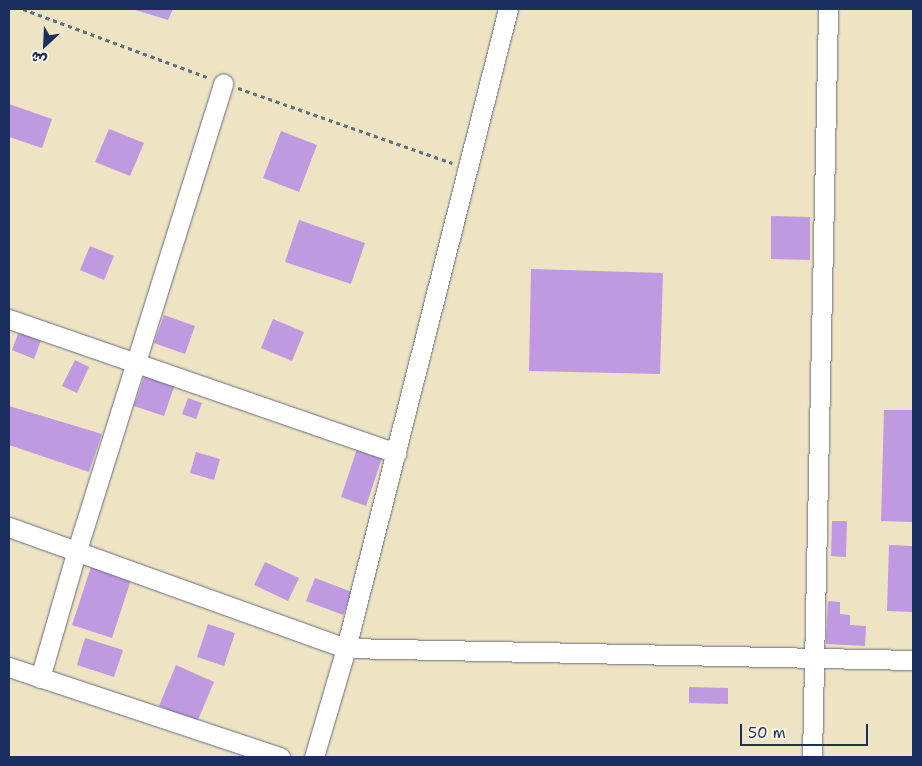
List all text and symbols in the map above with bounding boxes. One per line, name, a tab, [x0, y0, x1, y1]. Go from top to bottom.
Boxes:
north arrow	[20, 20, 70, 70]
text: ش	[28, 47, 49, 70]
scale bar	[742, 714, 870, 746]
text: 50 m	[748, 723, 786, 743]

